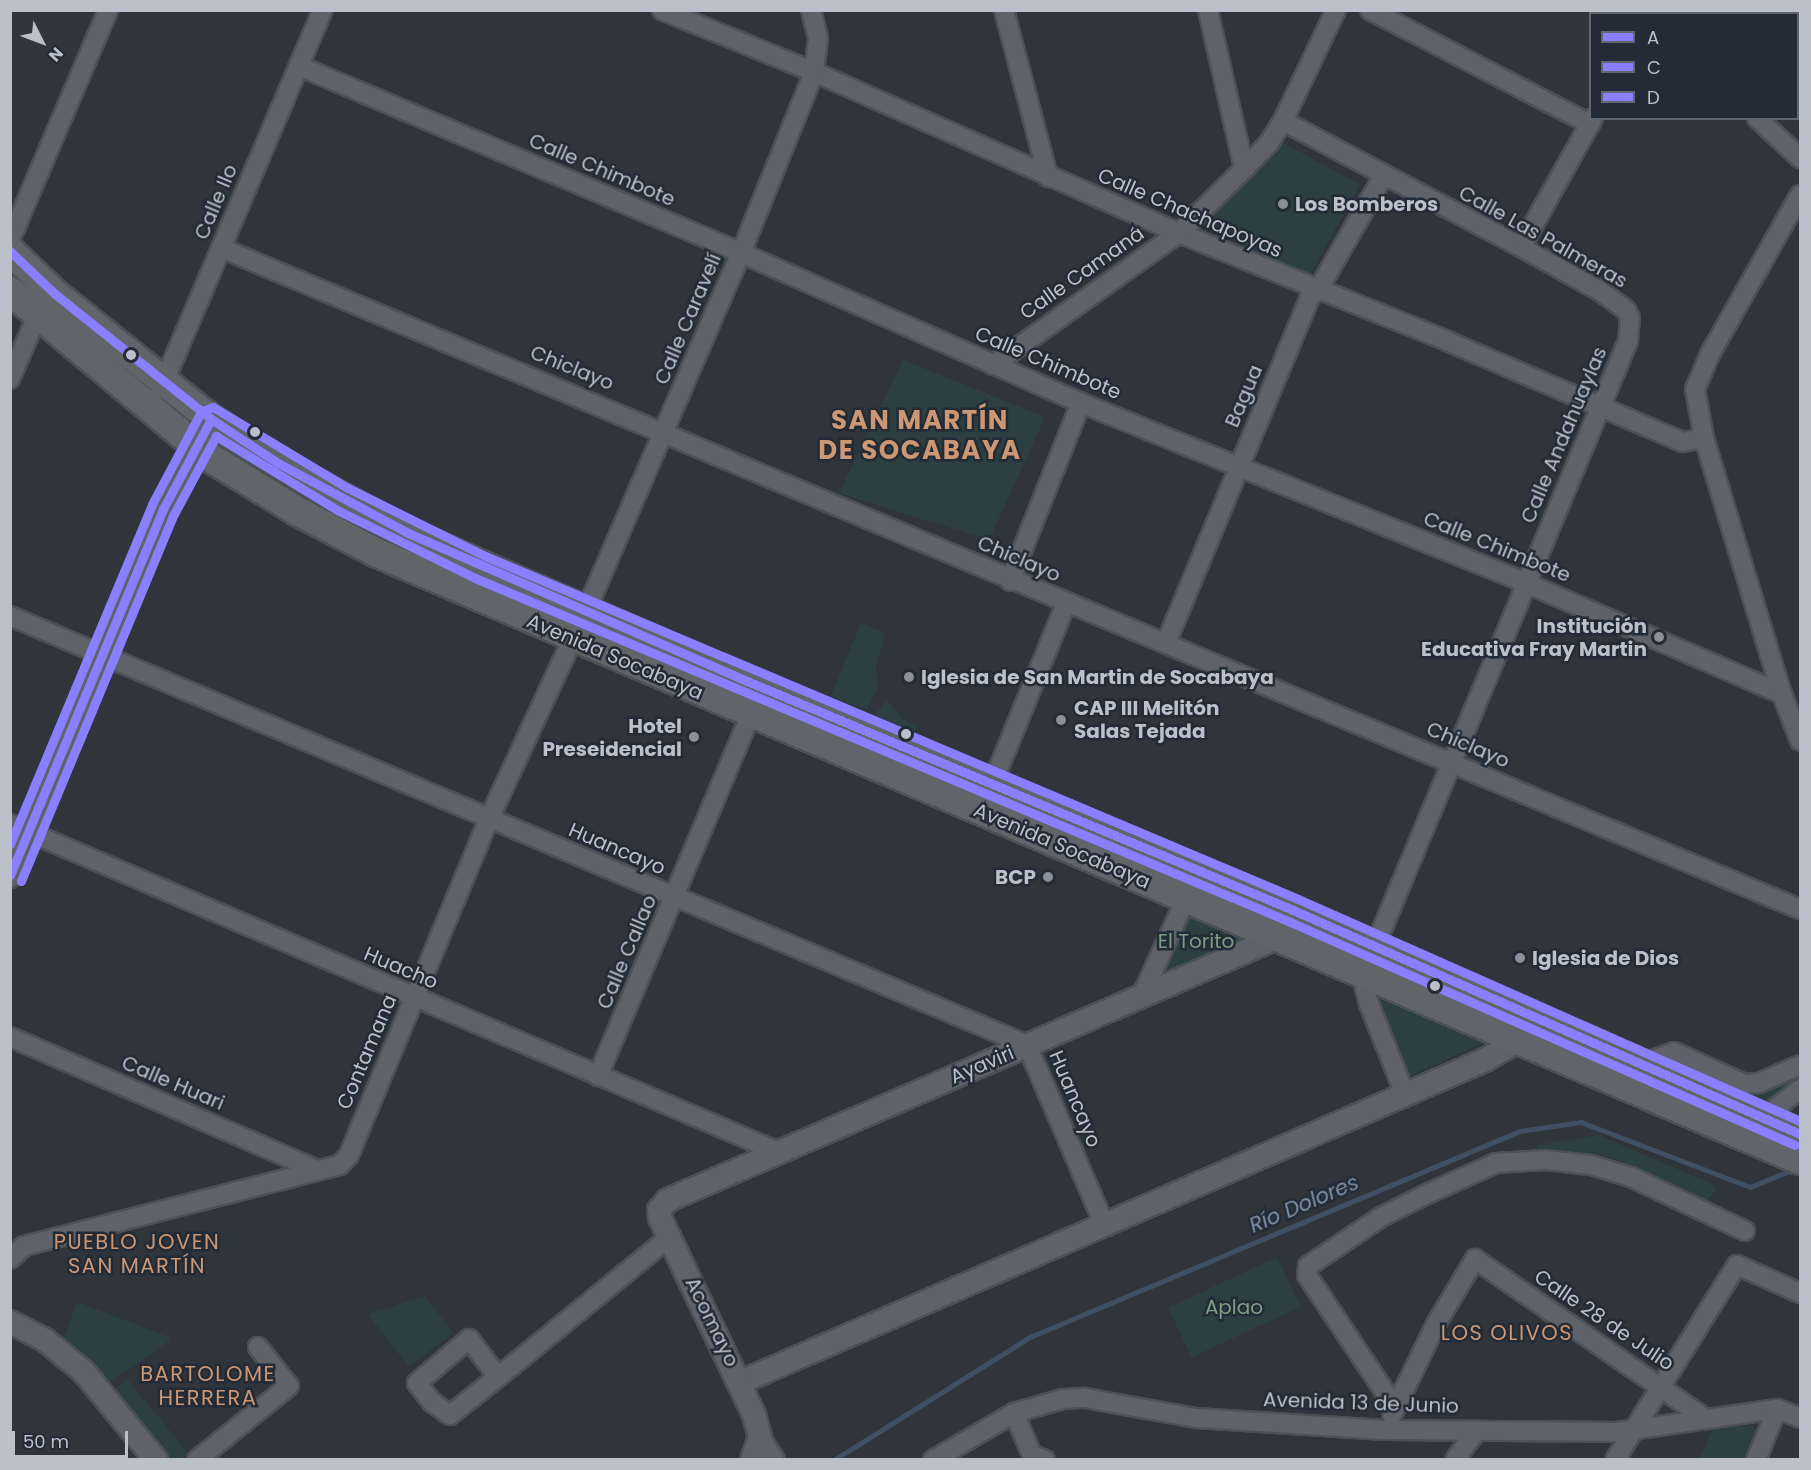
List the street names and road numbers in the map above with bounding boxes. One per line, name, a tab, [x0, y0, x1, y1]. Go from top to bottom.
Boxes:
street label: Calle Chimbote	[525, 128, 679, 212]
street label: Calle Ilo	[189, 161, 243, 243]
street label: Calle Chachapoyas	[1094, 163, 1286, 263]
street label: Calle Las Palmeras	[1455, 181, 1631, 293]
street label: Calle Camaná	[1015, 221, 1149, 325]
street label: Calle Caravelí	[650, 250, 726, 388]
street label: Calle Chimbote	[971, 321, 1125, 405]
street label: Chiclayo	[527, 340, 617, 396]
street label: Calle Andahuaylas	[1516, 343, 1612, 527]
street label: Bagua	[1220, 361, 1268, 431]
street label: Calle Chimbote	[1420, 507, 1574, 587]
street label: Chiclayo	[974, 531, 1064, 587]
street label: Avenida Socabaya	[523, 609, 707, 705]
street label: Chiclayo	[1423, 717, 1513, 773]
street label: Avenida Socabaya	[970, 798, 1154, 894]
street label: Huancayo	[565, 818, 669, 880]
street label: Calle Callao	[592, 891, 662, 1013]
street label: Huacho	[360, 942, 442, 994]
street label: Contamana	[332, 991, 402, 1113]
street label: Ayaviri	[947, 1041, 1017, 1089]
street label: Huancayo	[1044, 1047, 1106, 1151]
street label: Calle Huari	[118, 1051, 228, 1115]
street label: Calle 28 de Julio	[1530, 1264, 1678, 1376]
street label: Acomayo	[680, 1273, 744, 1371]
street label: Avenida 13 de Junio	[1263, 1388, 1459, 1418]

